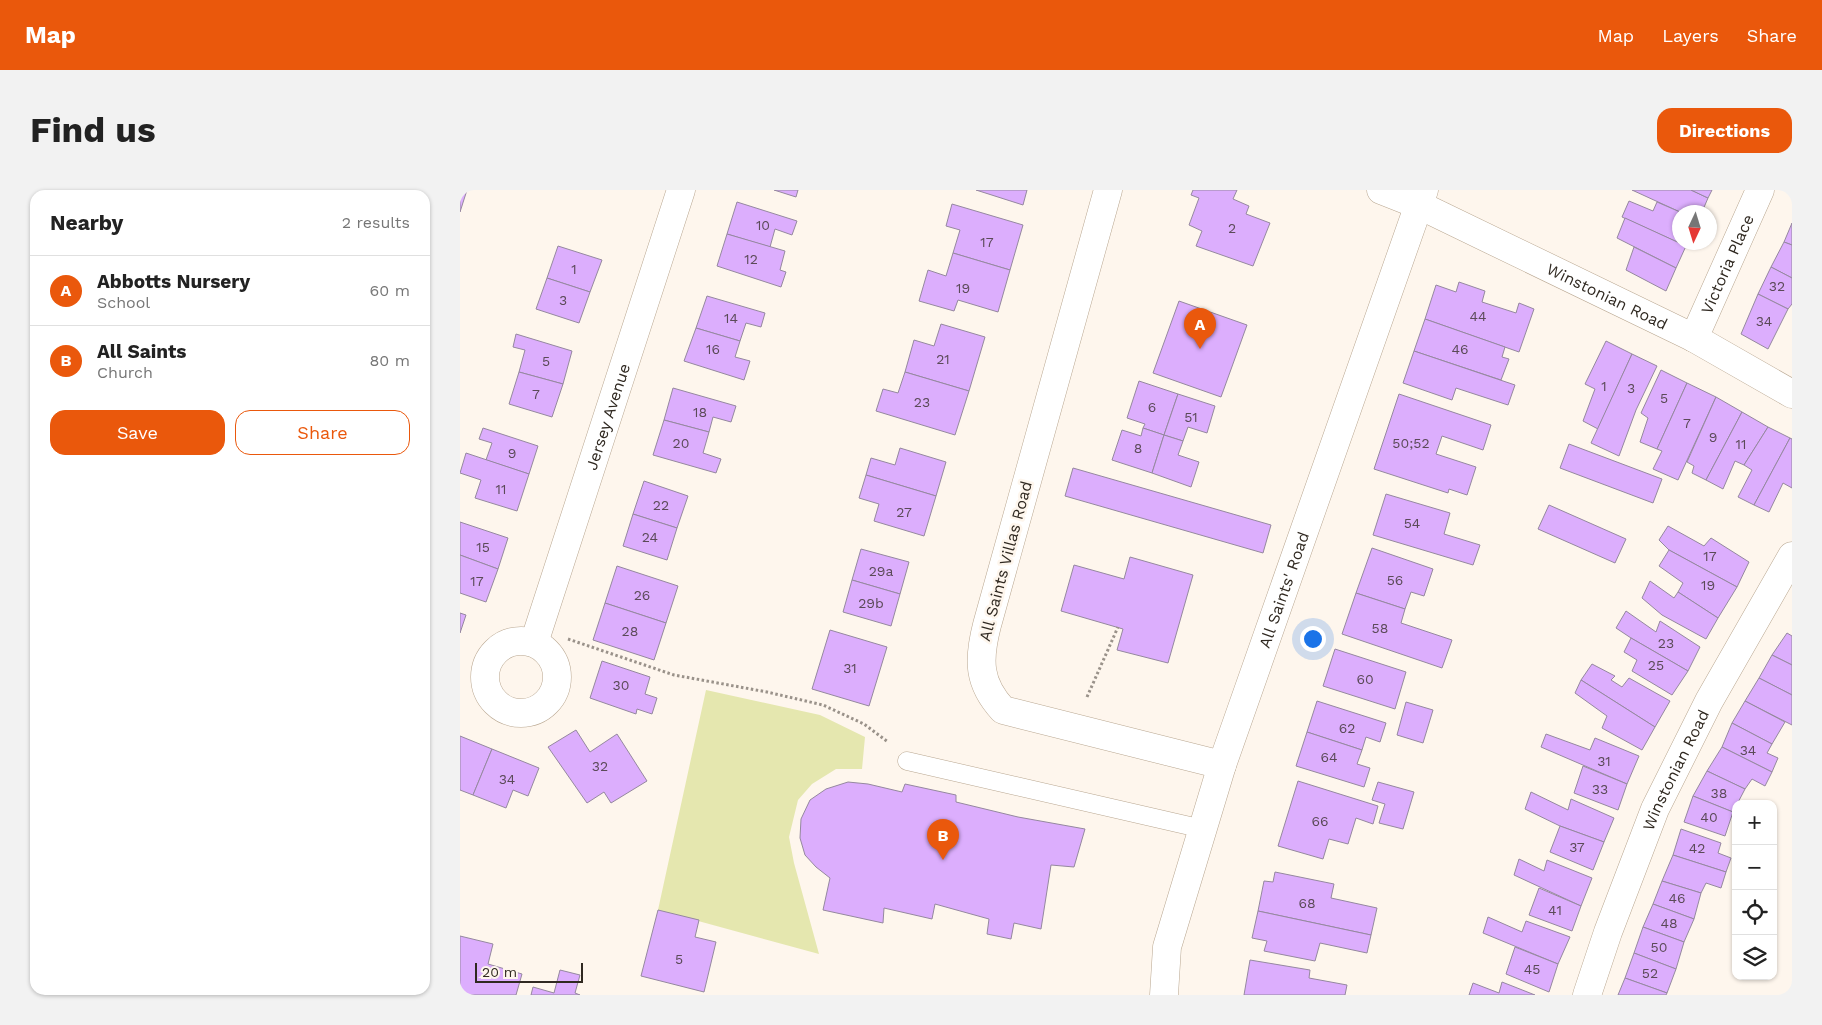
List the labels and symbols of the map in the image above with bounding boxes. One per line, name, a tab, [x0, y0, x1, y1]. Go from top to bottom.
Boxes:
north arrow	[1672, 205, 1717, 250]
street label: Victoria Place	[1697, 212, 1758, 317]
house number: 10	[756, 217, 770, 233]
house number: 2	[1228, 220, 1236, 236]
house number: 17	[980, 234, 994, 250]
house number: 12	[744, 251, 758, 267]
street label: Winstonian Road	[1543, 259, 1671, 334]
house number: 1	[571, 261, 577, 277]
house number: 32	[1769, 278, 1785, 294]
house number: 19	[956, 280, 970, 296]
house number: 3	[559, 292, 567, 308]
pin: A	[1184, 308, 1216, 349]
house number: 44	[1469, 308, 1487, 324]
house number: 14	[724, 310, 738, 326]
house number: 34	[1756, 313, 1772, 329]
house number: 16	[706, 341, 720, 357]
house number: 46	[1451, 341, 1469, 357]
house number: 21	[936, 351, 950, 367]
house number: 5	[542, 353, 550, 369]
street label: Jersey Avenue	[582, 361, 634, 472]
house number: 1	[1601, 378, 1607, 394]
house number: 3	[1627, 380, 1635, 396]
house number: 7	[532, 386, 540, 402]
house number: 5	[1660, 390, 1668, 406]
house number: 23	[914, 394, 930, 410]
house number: 6	[1148, 399, 1156, 415]
house number: 18	[693, 404, 707, 420]
house number: 51	[1184, 409, 1198, 425]
house number: 7	[1683, 415, 1691, 431]
house number: 9	[1709, 429, 1717, 445]
house number: 20	[673, 435, 689, 451]
house number: 50;52	[1392, 435, 1430, 451]
house number: 11	[1736, 436, 1746, 452]
house number: 8	[1134, 440, 1142, 456]
house number: 9	[508, 445, 516, 461]
street label: All Saints Villas Road	[975, 479, 1036, 643]
house number: 11	[496, 481, 506, 497]
house number: 22	[653, 497, 669, 513]
house number: 27	[896, 504, 912, 520]
house number: 54	[1404, 515, 1420, 531]
house number: 24	[642, 529, 658, 545]
street label: All Saints' Road	[1255, 529, 1313, 651]
house number: 15	[476, 539, 490, 555]
house number: 17	[1703, 548, 1717, 564]
house number: 29a	[869, 563, 893, 579]
house number: 56	[1387, 572, 1403, 588]
house number: 17	[470, 573, 484, 589]
house number: 19	[1701, 577, 1715, 593]
house number: 26	[634, 587, 650, 603]
house number: 29b	[858, 595, 884, 611]
house number: 58	[1372, 620, 1388, 636]
house number: 28	[622, 623, 638, 639]
your location	[1300, 626, 1326, 652]
house number: 23	[1658, 635, 1674, 651]
house number: 25	[1648, 657, 1664, 673]
house number: 31	[843, 660, 857, 676]
house number: 60	[1356, 671, 1374, 687]
house number: 30	[613, 677, 629, 693]
street label: Winstonian Road	[1639, 707, 1713, 833]
house number: 62	[1339, 720, 1355, 736]
house number: 34	[1740, 742, 1756, 758]
house number: 64	[1320, 749, 1338, 765]
house number: 31	[1597, 753, 1611, 769]
house number: 32	[592, 758, 608, 774]
house number: 34	[499, 771, 515, 787]
house number: 33	[1592, 781, 1608, 797]
house number: 38	[1711, 785, 1727, 801]
house number: 40	[1700, 809, 1718, 825]
house number: 66	[1311, 813, 1329, 829]
pin: B	[927, 819, 959, 860]
house number: 37	[1569, 839, 1585, 855]
house number: 42	[1689, 840, 1705, 856]
house number: 46	[1668, 890, 1686, 906]
house number: 68	[1298, 895, 1316, 911]
house number: 41	[1548, 902, 1562, 918]
house number: 48	[1660, 915, 1678, 931]
house number: 50	[1651, 939, 1667, 955]
house number: 5	[675, 951, 683, 967]
scale bar	[475, 960, 582, 983]
house number: 45	[1524, 961, 1540, 977]
house number: 52	[1642, 965, 1658, 981]

